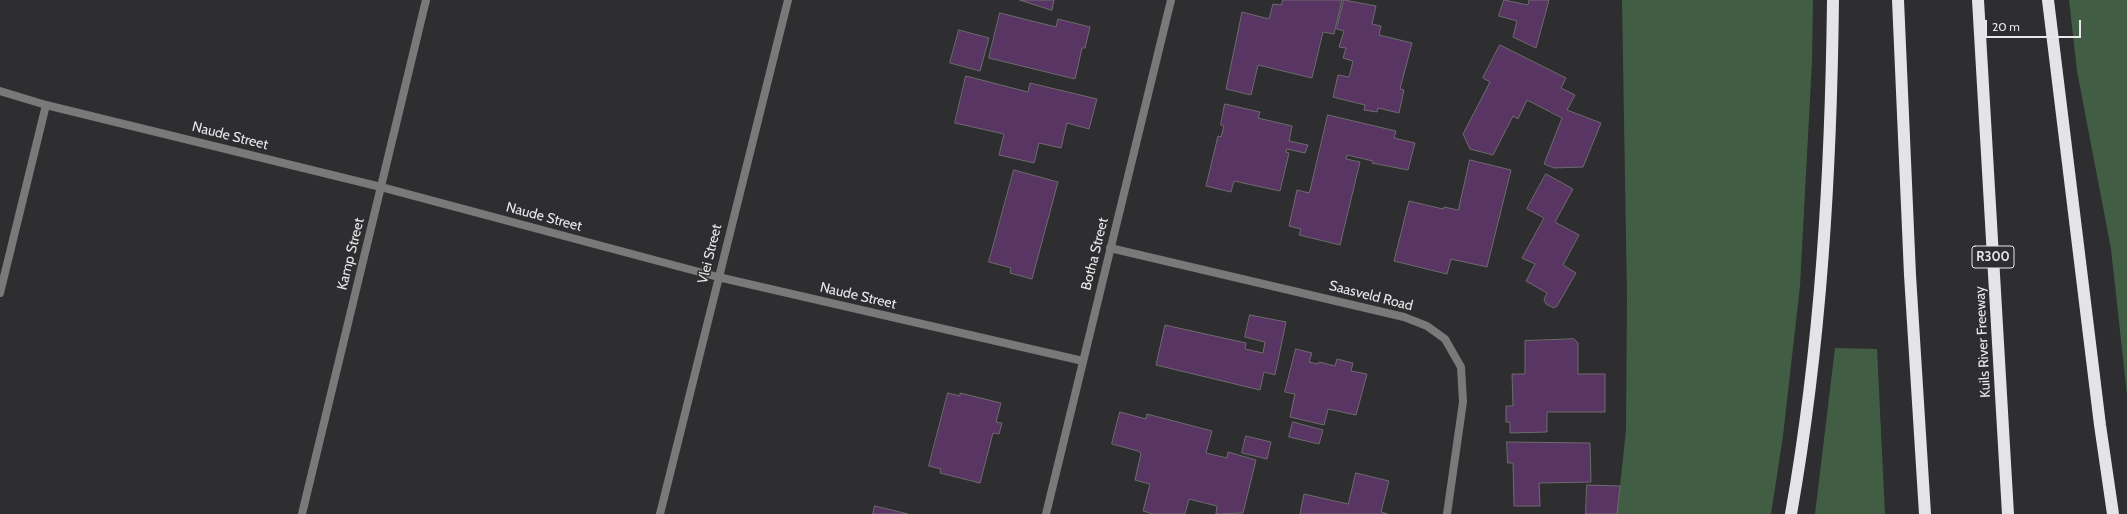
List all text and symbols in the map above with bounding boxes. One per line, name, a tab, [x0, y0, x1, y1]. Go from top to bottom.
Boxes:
scale bar	[1987, 12, 2083, 38]
text: 20 m	[1992, 19, 2020, 34]
street label: Naude Street	[190, 118, 270, 154]
street label: Naude Street	[504, 199, 584, 235]
street label: Kamp Street	[334, 216, 368, 292]
street label: Botha Street	[1078, 216, 1112, 292]
street label: Vlei Street	[694, 222, 726, 286]
road number: R300	[1972, 246, 2014, 268]
street label: Saasveld Road	[1327, 277, 1415, 315]
street label: Naude Street	[818, 279, 898, 313]
street label: Kuils River Freeway	[1972, 286, 1994, 398]

